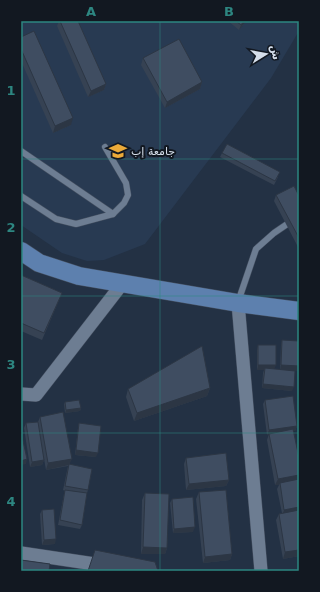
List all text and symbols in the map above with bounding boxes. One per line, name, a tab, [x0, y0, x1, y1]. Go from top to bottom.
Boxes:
text: A	[86, 4, 96, 19]
text: B	[224, 4, 234, 19]
north arrow	[246, 34, 286, 74]
text: ش	[267, 43, 283, 61]
text: 1	[6, 83, 16, 98]
school or university icon: جامعة إب	[108, 141, 128, 161]
place label: جامعة إب	[131, 145, 175, 158]
text: 2	[6, 220, 16, 235]
text: 3	[6, 357, 16, 372]
text: 4	[6, 494, 16, 509]

